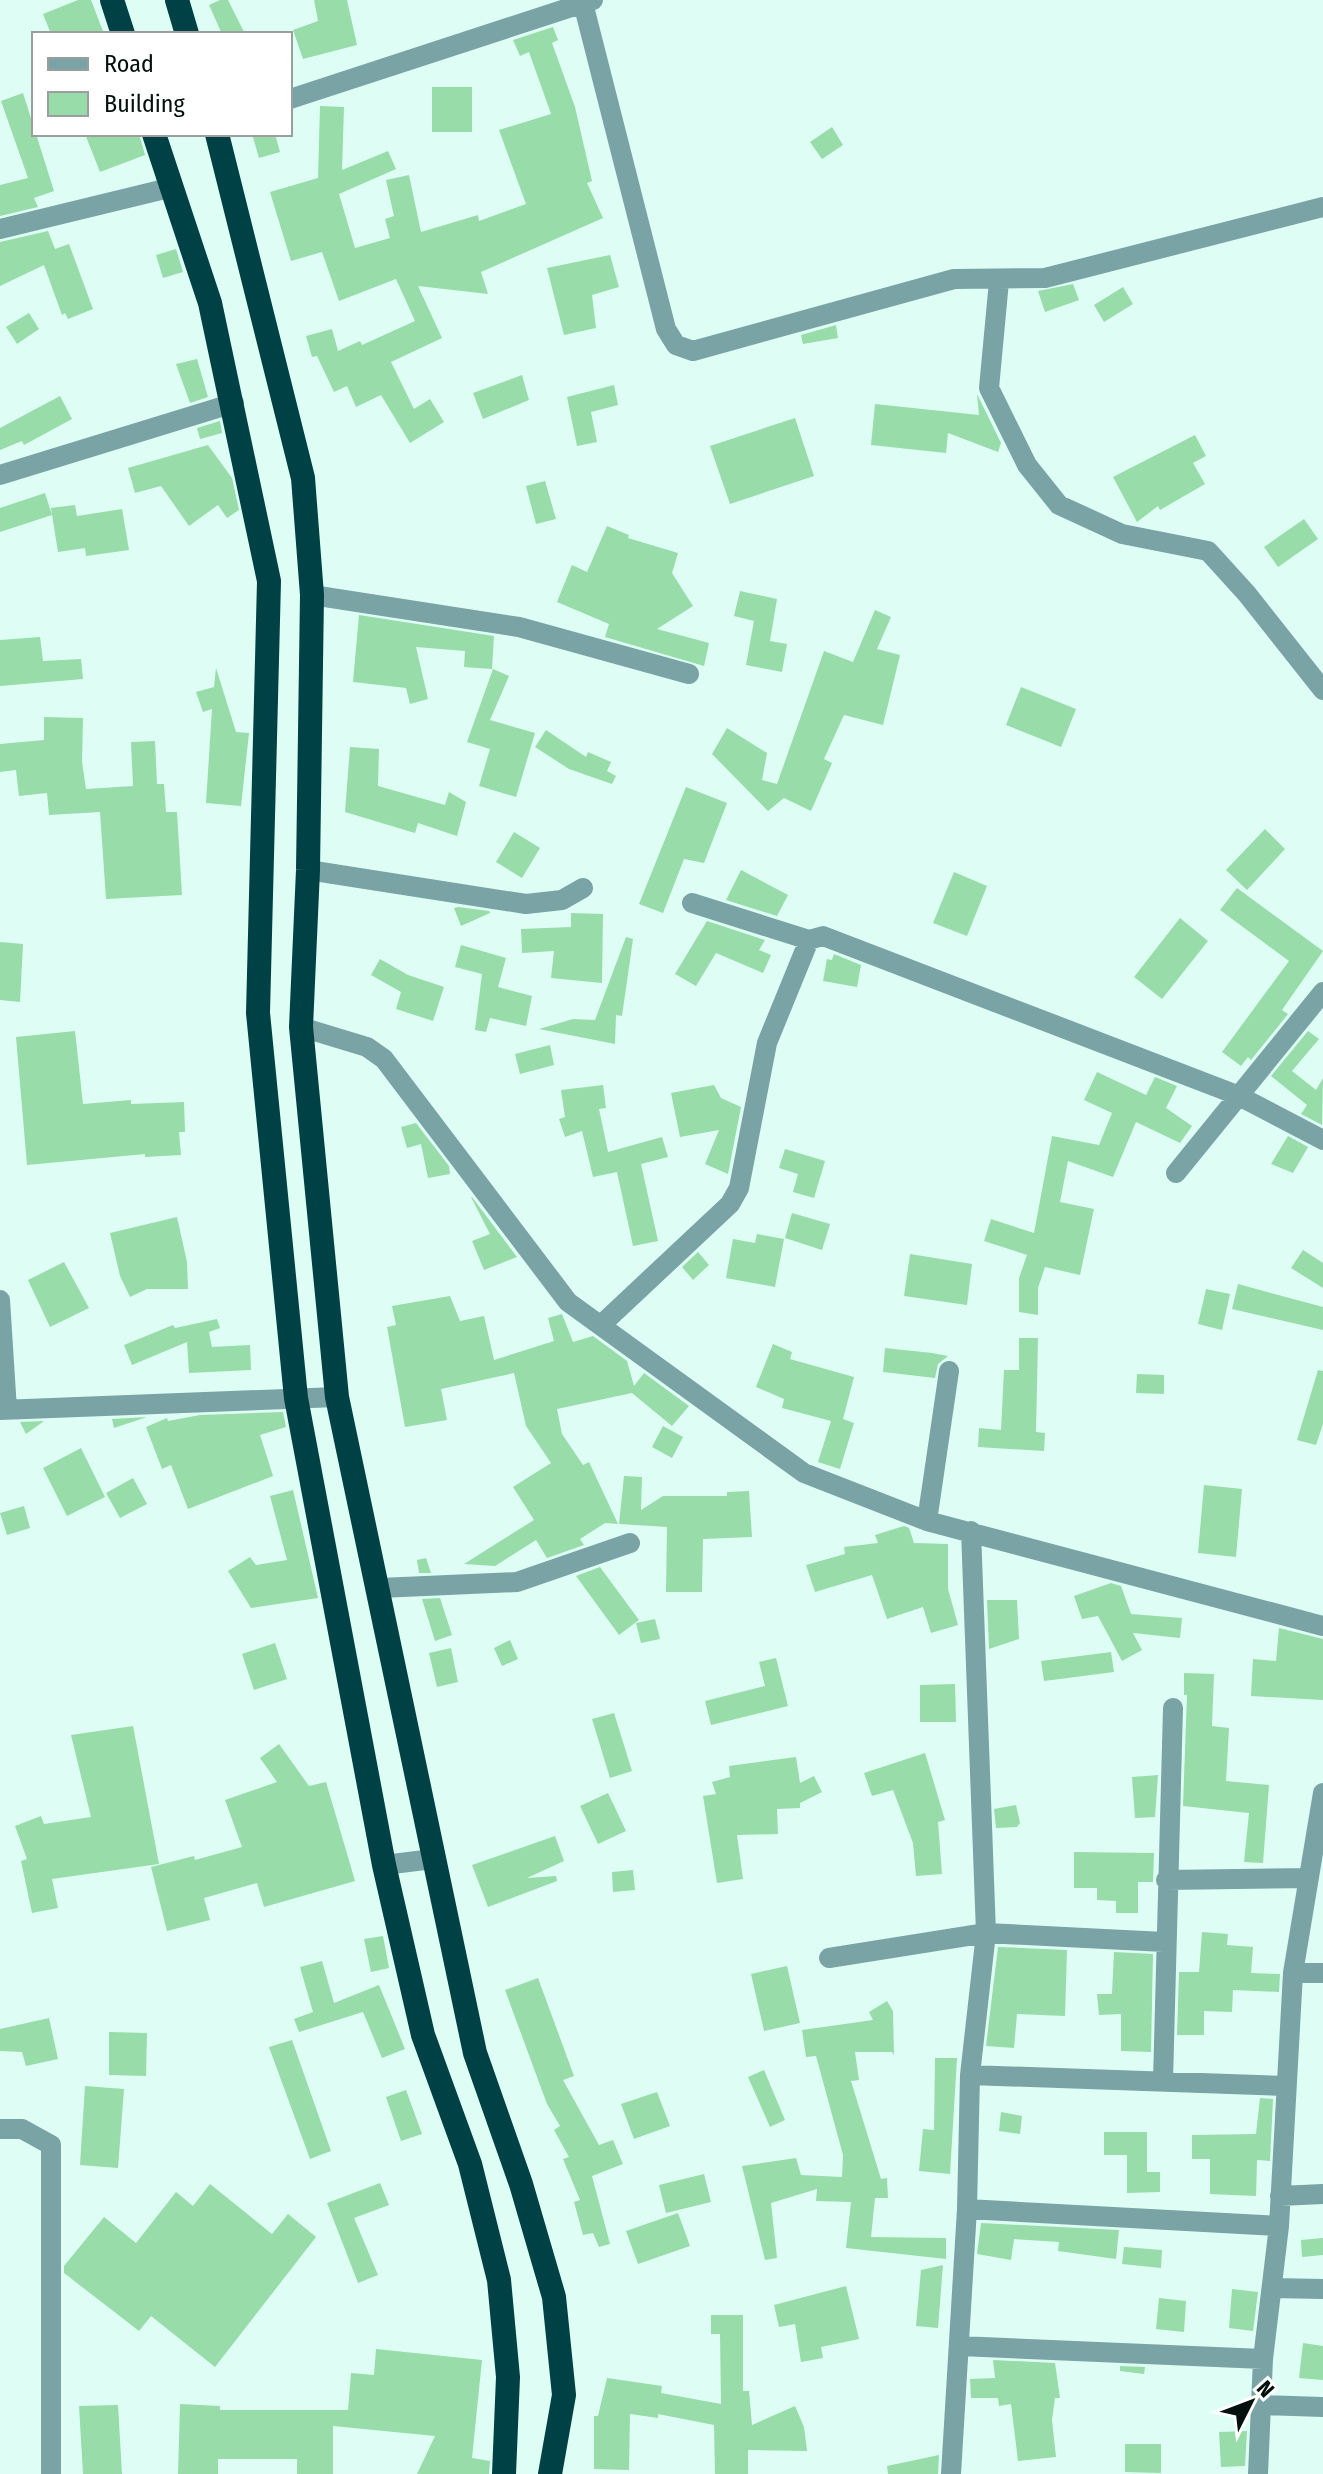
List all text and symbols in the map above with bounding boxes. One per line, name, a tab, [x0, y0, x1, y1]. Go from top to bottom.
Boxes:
legend	[32, 32, 292, 136]
text: Road	[104, 50, 154, 78]
text: Building	[104, 90, 186, 118]
north arrow	[1211, 2362, 1291, 2442]
text: N	[1251, 2375, 1280, 2403]

